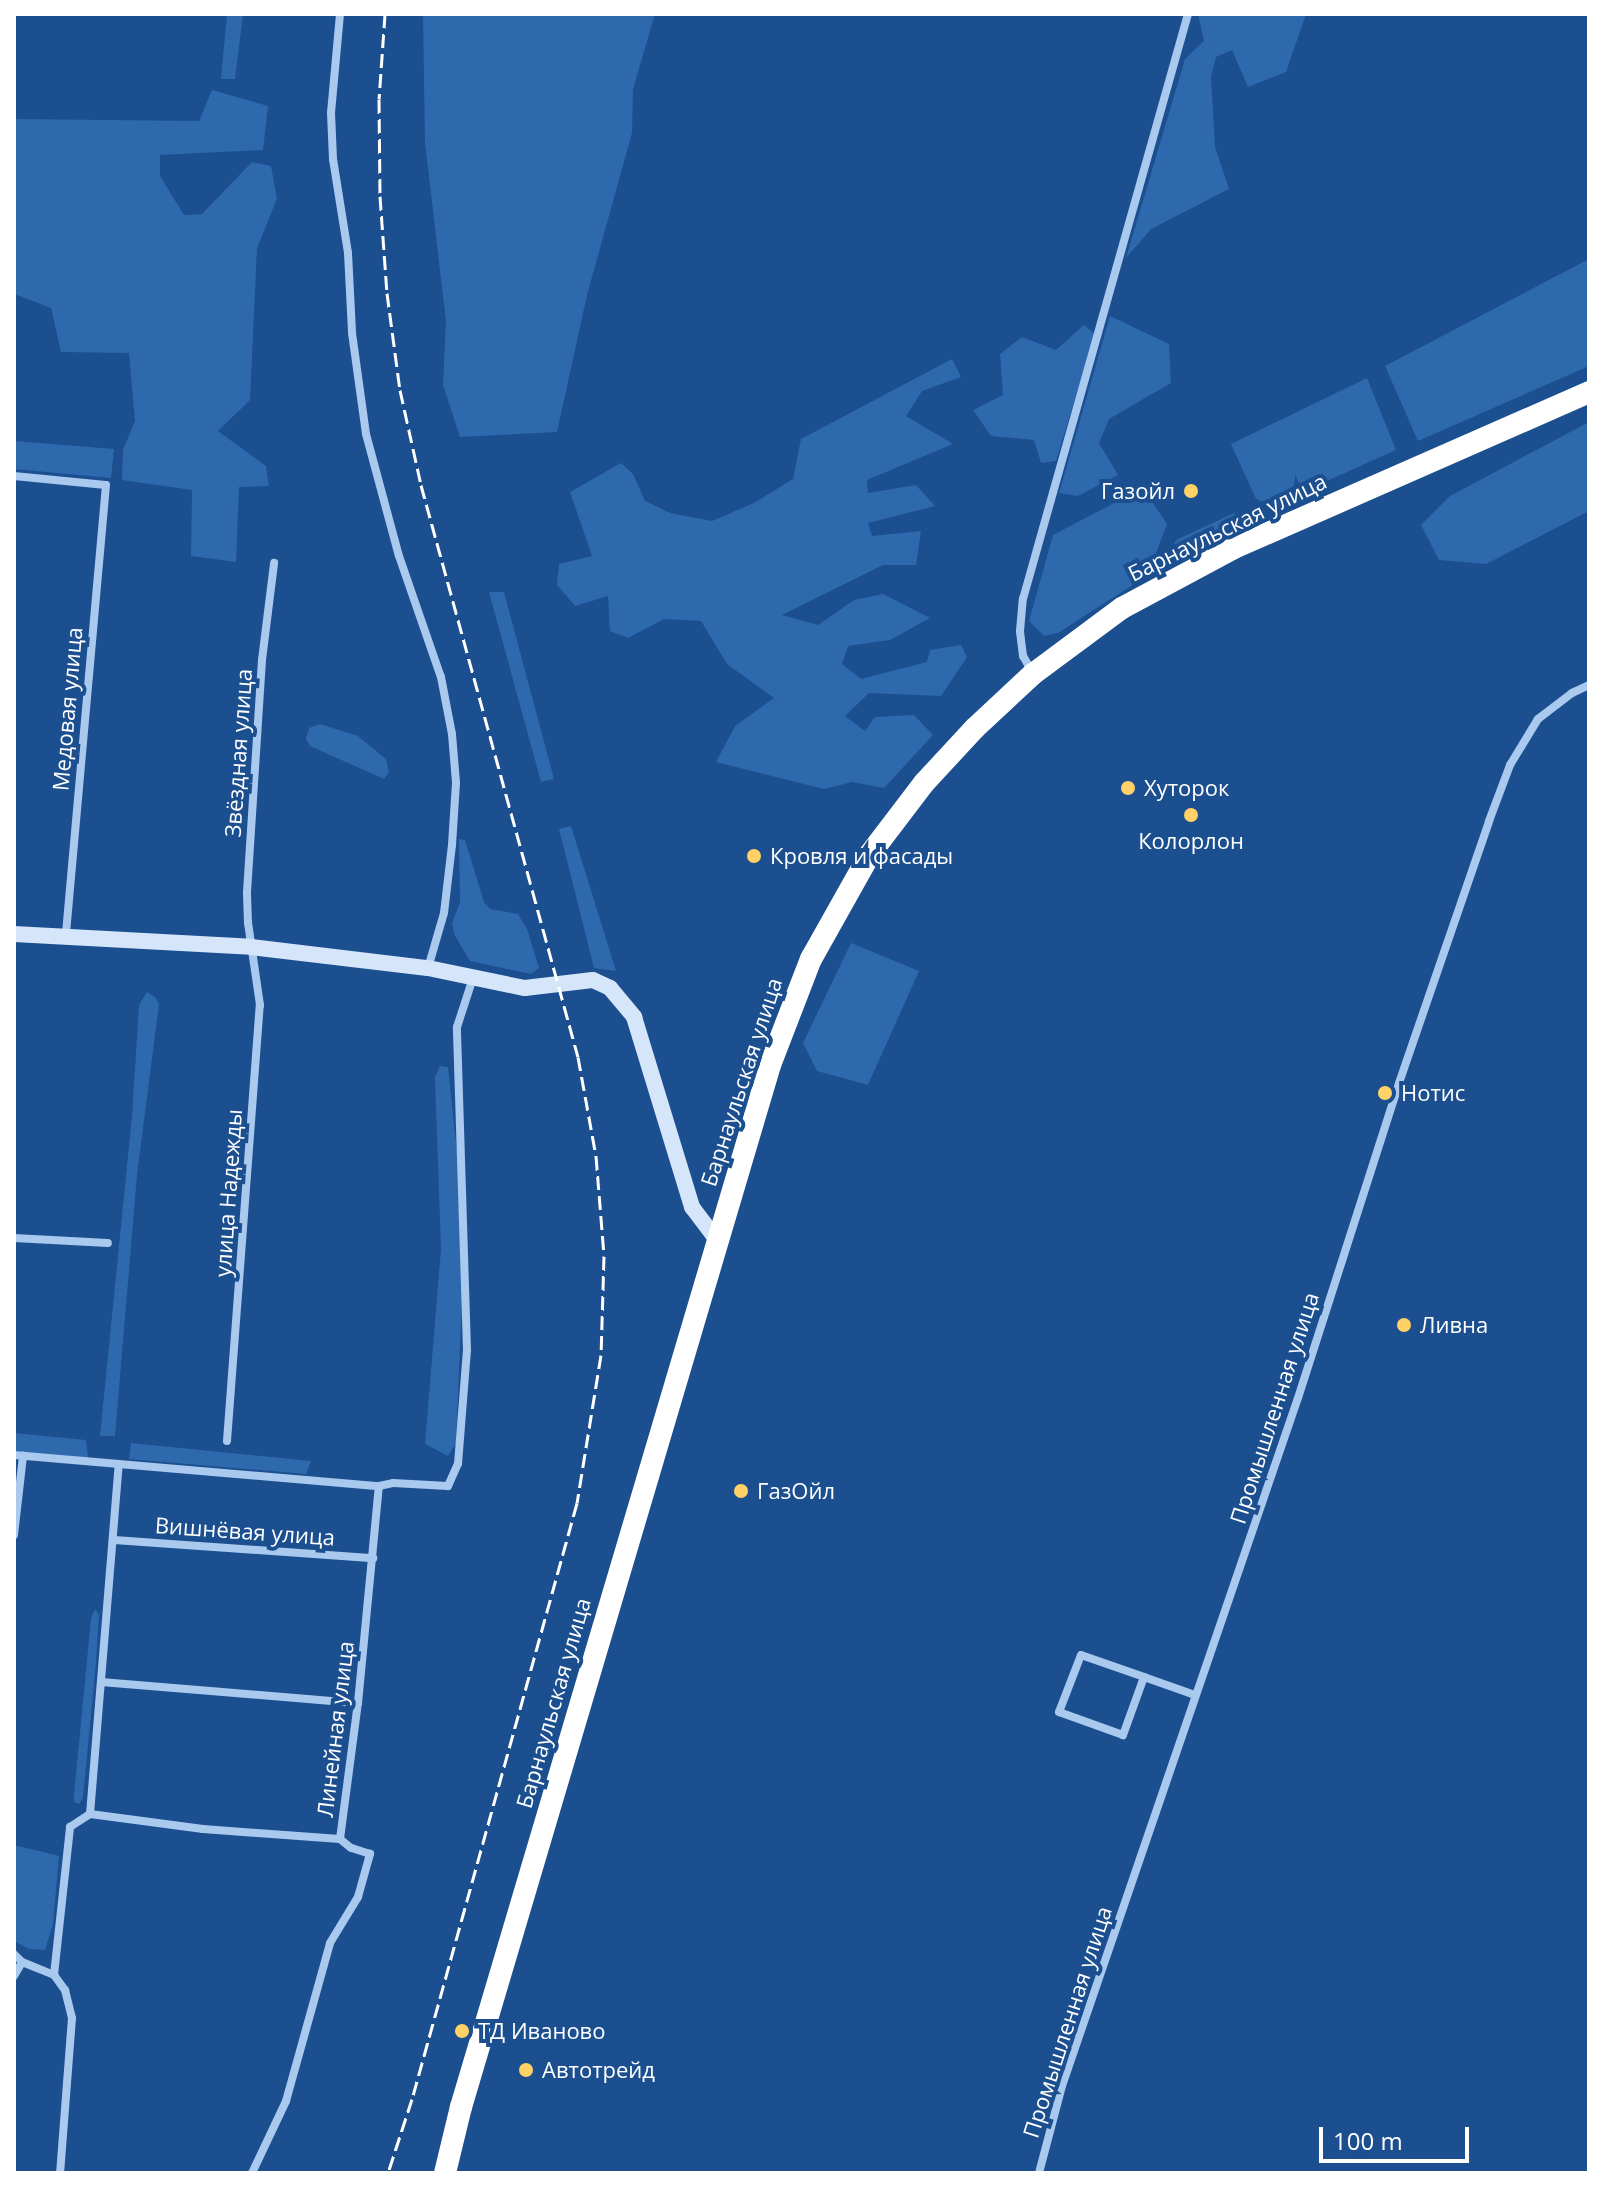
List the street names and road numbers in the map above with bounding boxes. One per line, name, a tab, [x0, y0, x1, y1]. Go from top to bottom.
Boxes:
street label: Барнаульская улица	[1123, 467, 1331, 587]
street label: Медовая улица	[47, 626, 87, 792]
street label: Звёздная улица	[219, 668, 257, 838]
street label: Барнаульская улица	[695, 974, 787, 1190]
street label: улица Надежды	[209, 1108, 247, 1278]
street label: Промышленная улица	[1224, 1289, 1324, 1527]
street label: Вишнёвая улица	[154, 1512, 336, 1550]
street label: Барнаульская улица	[510, 1595, 596, 1811]
street label: Линейная улица	[311, 1639, 359, 1819]
street label: Промышленная улица	[1017, 1903, 1117, 2141]

